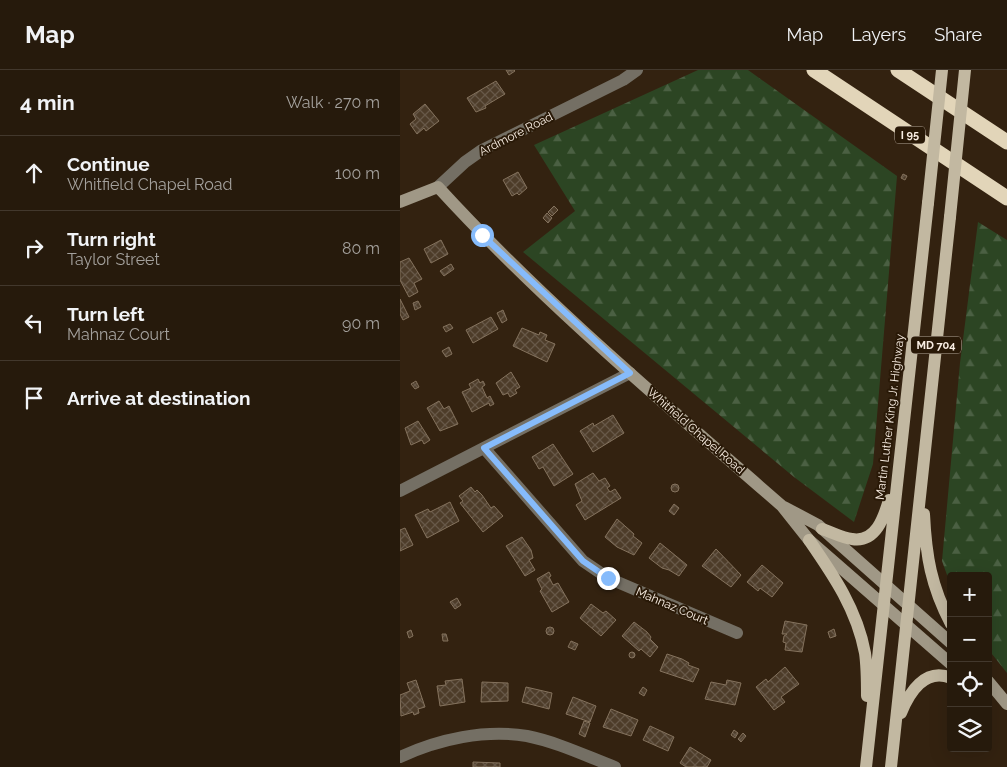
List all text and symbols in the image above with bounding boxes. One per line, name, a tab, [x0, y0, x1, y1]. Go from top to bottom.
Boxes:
text: Map	[25, 20, 75, 49]
text: Map	[787, 24, 823, 45]
text: Layers	[851, 24, 906, 45]
text: Share	[934, 24, 982, 45]
text: 4 min	[20, 90, 75, 115]
text: Walk · 270 m	[286, 93, 380, 112]
street label: Ardmore Road	[477, 109, 555, 159]
road number: I 95	[895, 126, 925, 144]
text: Continue	[67, 153, 150, 175]
icon: ahead	[20, 159, 48, 187]
text: 100 m	[335, 164, 380, 183]
text: Whitfield Chapel Road	[67, 175, 232, 194]
route start	[471, 224, 494, 247]
text: Turn right	[67, 228, 156, 250]
icon: right	[20, 234, 48, 262]
text: 80 m	[342, 239, 380, 258]
text: Taylor Street	[67, 250, 160, 269]
text: Turn left	[67, 303, 144, 325]
icon: left	[20, 309, 48, 337]
text: 90 m	[342, 314, 380, 333]
text: Mahnaz Court	[67, 325, 170, 344]
street label: Martin Luther King Jr. Highway	[873, 333, 907, 501]
road number: MD 704	[911, 336, 961, 354]
icon: arrive	[20, 384, 48, 412]
street label: Whitfield Chapel Road	[645, 385, 747, 477]
text: Arrive at destination	[67, 387, 251, 409]
route end	[597, 567, 620, 590]
map controls	[947, 572, 992, 752]
button: +	[947, 572, 992, 617]
street label: Mahnaz Court	[634, 584, 710, 628]
button: −	[947, 617, 992, 662]
button: locate	[947, 662, 992, 707]
button: layers	[947, 707, 992, 752]

